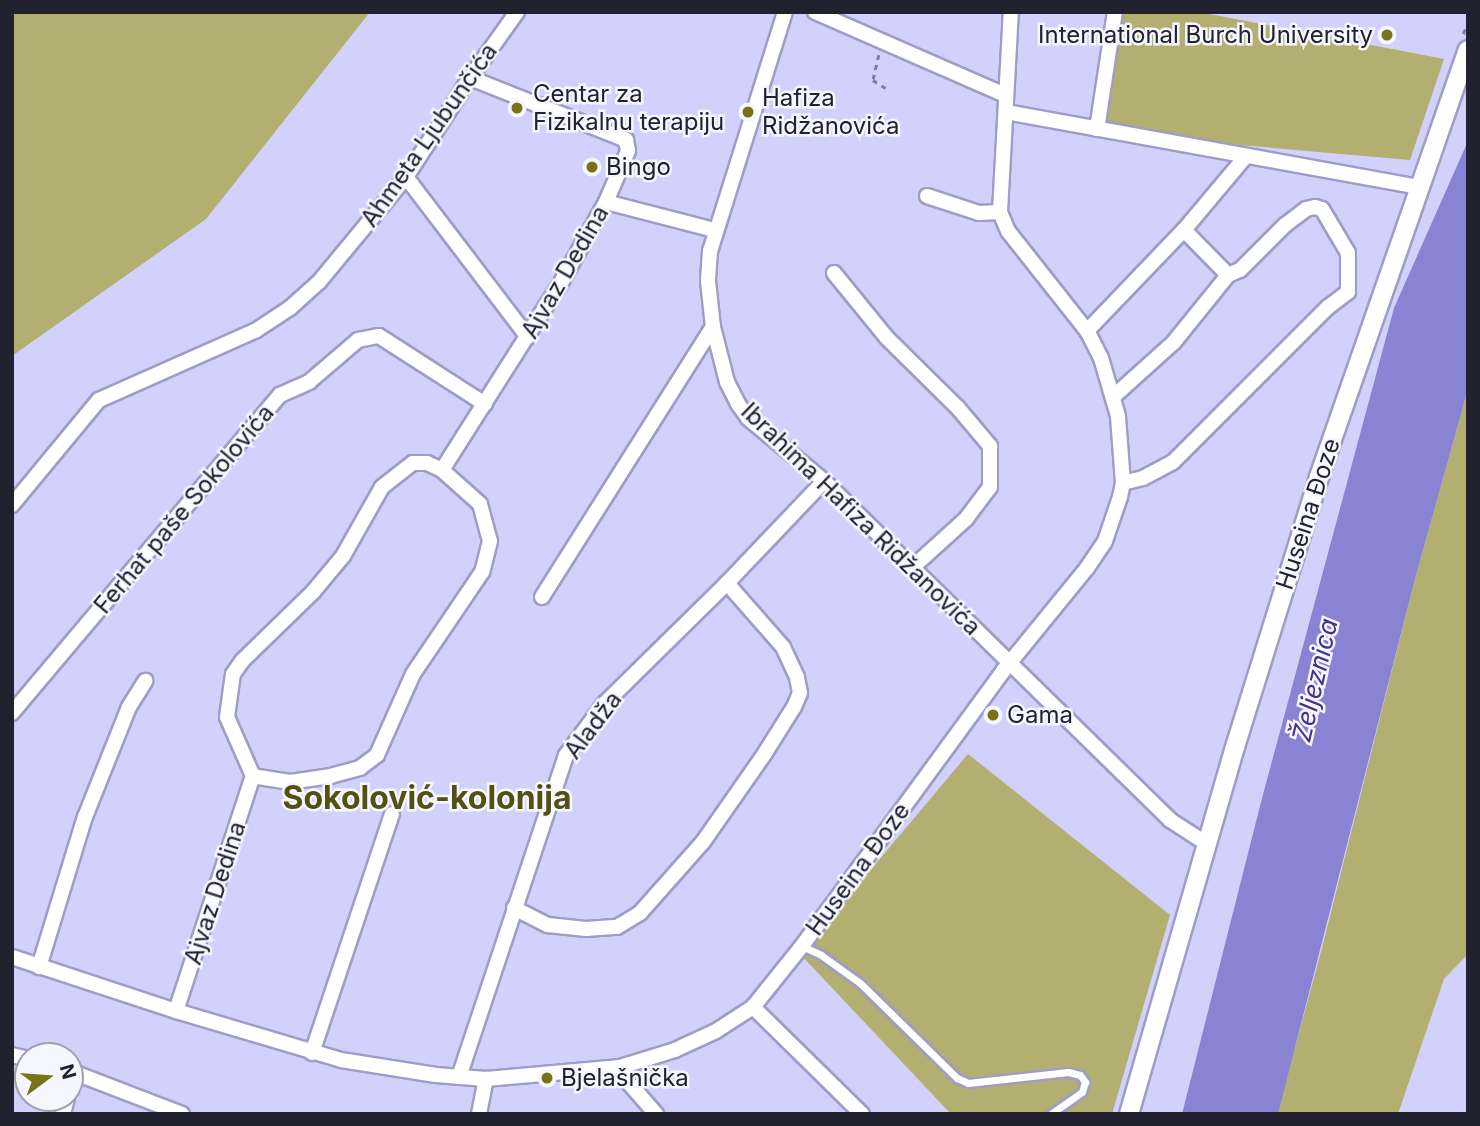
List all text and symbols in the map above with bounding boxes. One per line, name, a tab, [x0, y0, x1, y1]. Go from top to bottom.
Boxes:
place label: International Burch University	[1038, 21, 1373, 49]
marker: International Burch University	[1379, 27, 1395, 43]
street label: Ahmeta Ljubunčića	[355, 38, 503, 232]
place label: Centar za Fizikalnu terapiju	[533, 80, 724, 136]
place label: Hafiza Ridžanovića	[762, 84, 900, 140]
marker: Centar za Fizikalnu terapiju	[507, 98, 527, 118]
marker: Hafiza Ridžanovića	[740, 104, 756, 120]
place label: Bingo	[606, 153, 671, 181]
marker: Bingo	[584, 159, 600, 175]
street label: Ajvaz Dedina	[515, 200, 615, 344]
street label: Ibrahima Hafiza Ridžanovića	[735, 397, 987, 641]
street label: Ferhat paše Sokolovića	[88, 399, 280, 619]
street label: Huseina Đoze	[1270, 435, 1346, 593]
water label: Željeznica	[1286, 615, 1344, 745]
street label: Aladža	[558, 685, 628, 765]
place label: Gama	[1007, 701, 1073, 729]
marker: Gama	[985, 707, 1001, 723]
district label: Sokolović-kolonija	[282, 779, 572, 817]
street label: Huseina Đoze	[800, 797, 916, 941]
street label: Ajvaz Dedina	[178, 818, 252, 968]
north arrow	[14, 1042, 84, 1112]
text: N	[55, 1061, 81, 1082]
place label: Bjelašnička	[561, 1064, 689, 1092]
marker: Bjelašnička	[539, 1070, 555, 1086]

